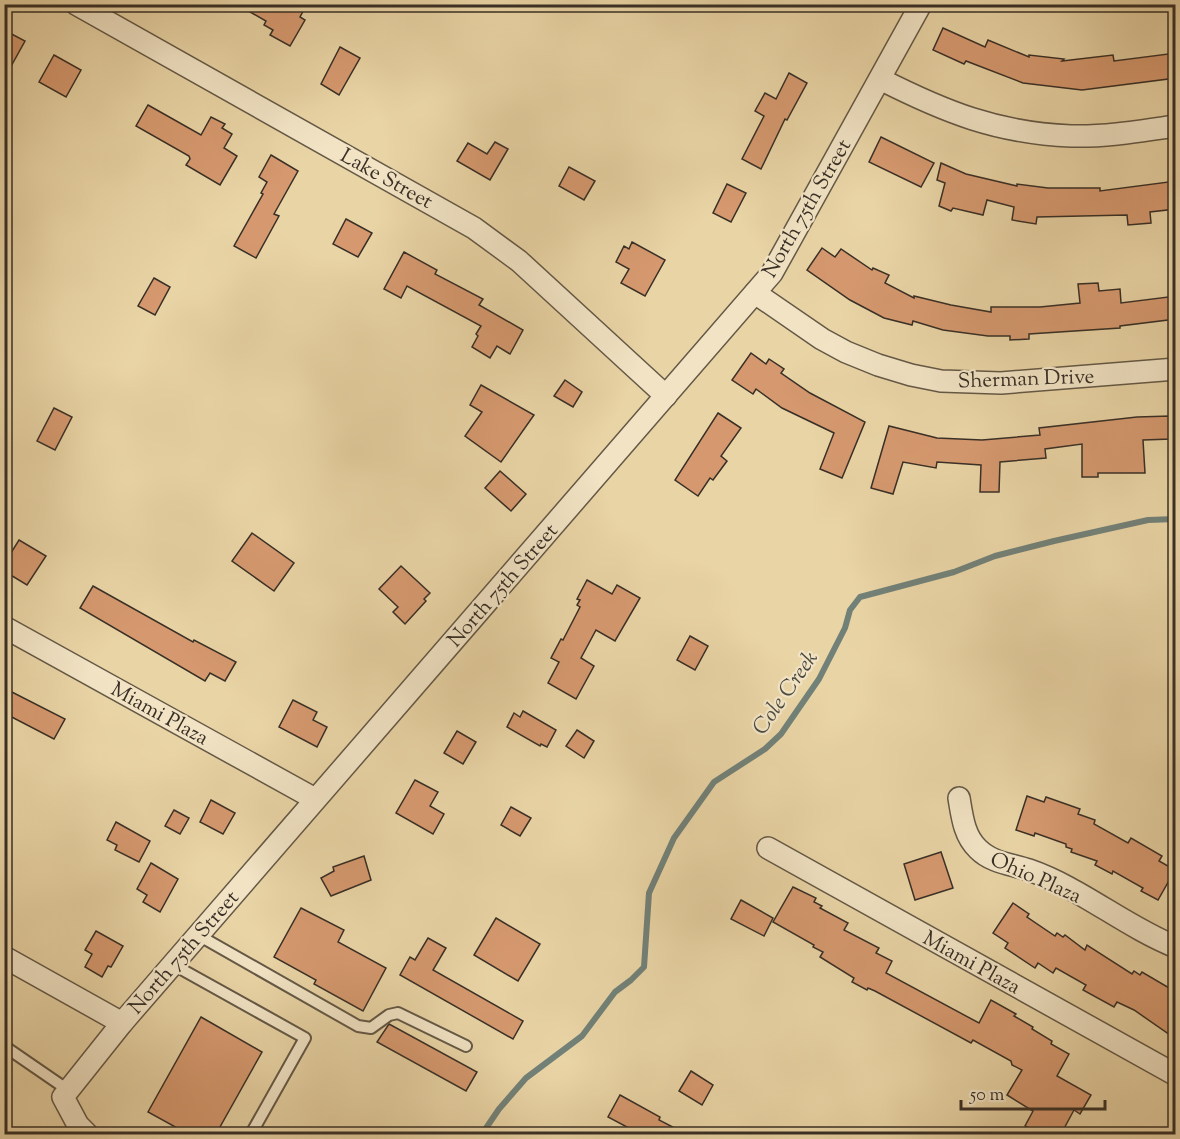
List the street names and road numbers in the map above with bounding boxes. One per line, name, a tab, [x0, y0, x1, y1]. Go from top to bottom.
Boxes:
street label: North 75th Street	[756, 134, 860, 284]
street label: Lake Street	[334, 142, 438, 218]
street label: Sherman Drive	[957, 363, 1095, 397]
street label: North 75th Street	[441, 518, 566, 655]
street label: Miami Plaza	[105, 676, 214, 754]
street label: Ohio Plaza	[985, 845, 1086, 912]
street label: North 75th Street	[122, 885, 247, 1022]
street label: Miami Plaza	[917, 925, 1026, 1003]

